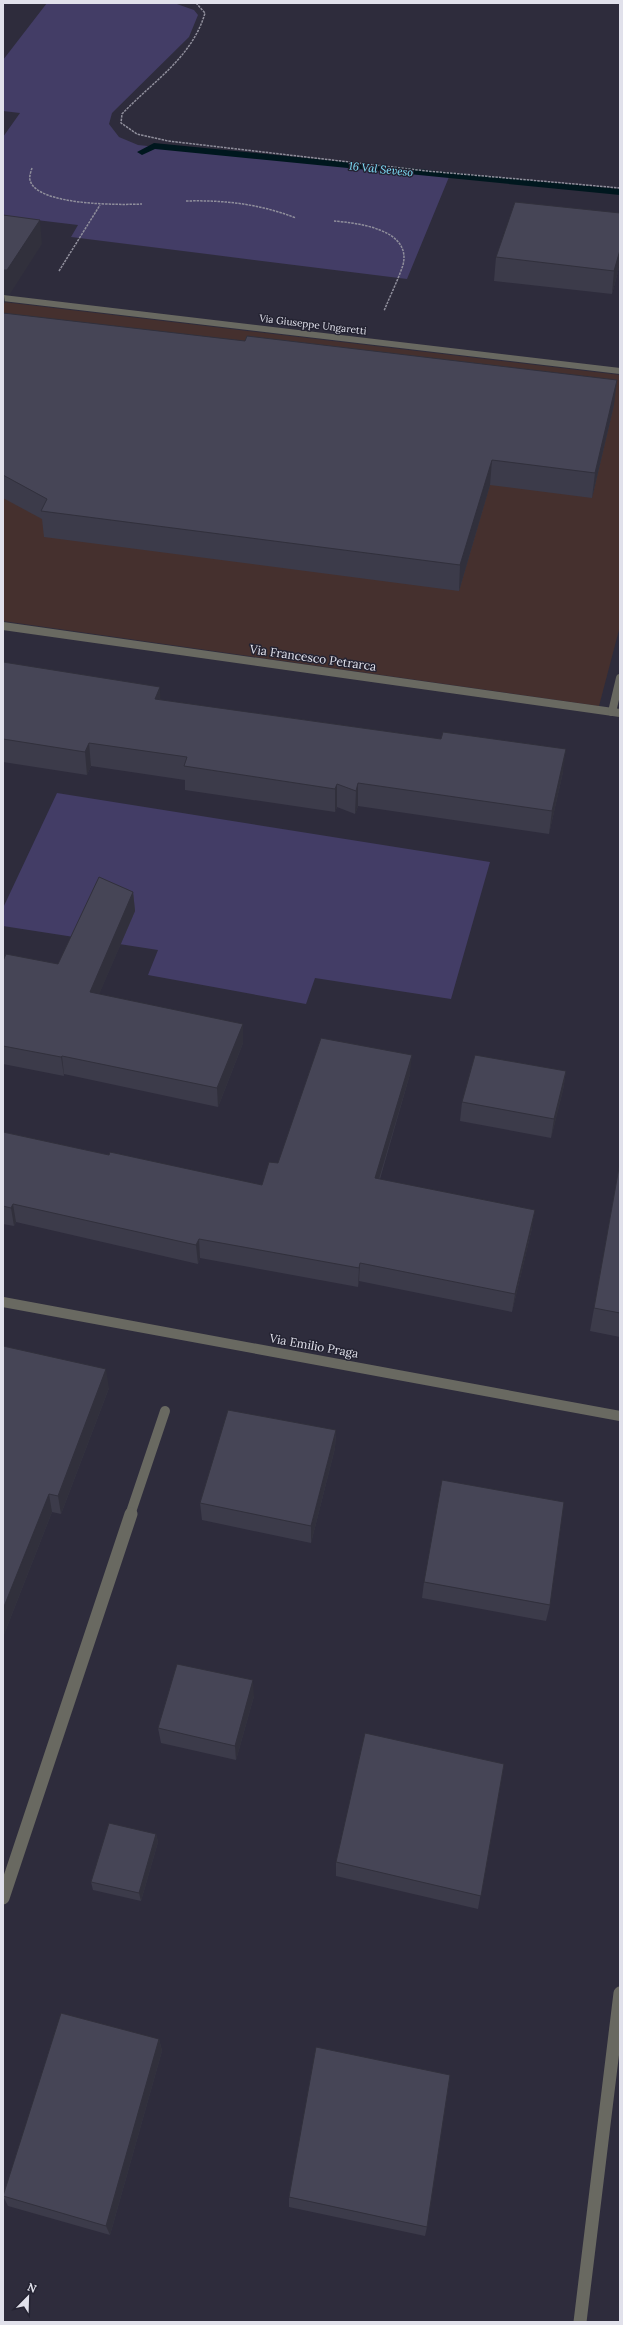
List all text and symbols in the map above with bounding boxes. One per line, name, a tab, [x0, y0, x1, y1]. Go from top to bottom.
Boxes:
water label: 16 Val Seveso	[348, 159, 414, 179]
street label: Via Giuseppe Ungaretti	[258, 311, 367, 338]
street label: Via Francesco Petrarca	[248, 641, 377, 674]
street label: Via Emilio Praga	[267, 1330, 360, 1361]
north arrow	[8, 2277, 48, 2317]
text: N	[25, 2280, 39, 2296]

